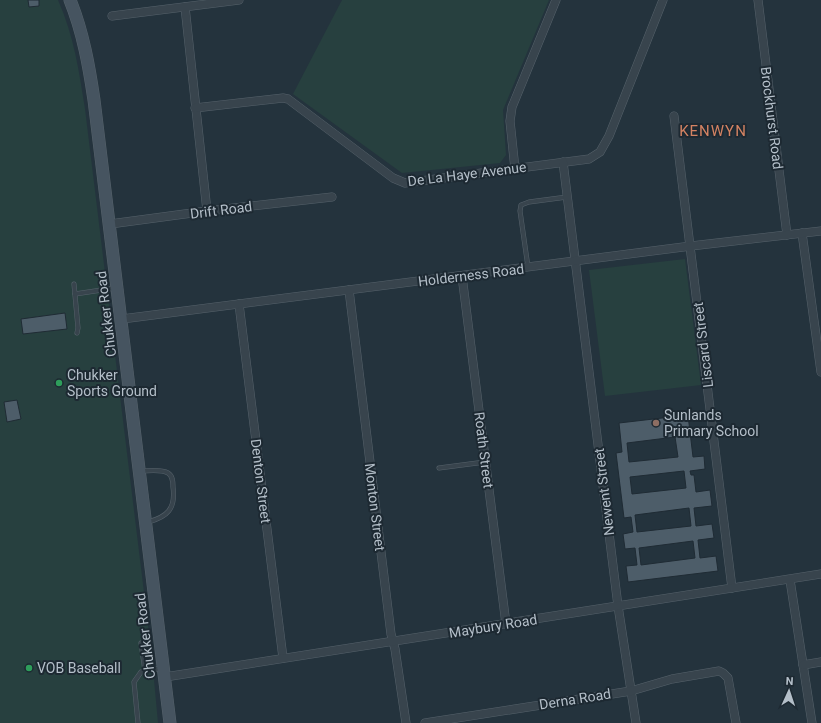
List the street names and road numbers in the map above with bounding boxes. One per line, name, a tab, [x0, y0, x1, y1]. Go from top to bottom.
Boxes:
street label: Brockhurst Road	[758, 66, 786, 170]
street label: De La Haye Avenue	[407, 159, 527, 189]
street label: Drift Road	[189, 198, 253, 222]
street label: Holderness Road	[417, 261, 525, 289]
street label: Chukker Road	[93, 270, 119, 358]
street label: Liscard Street	[690, 301, 716, 389]
street label: Roath Street	[471, 411, 497, 490]
street label: Denton Street	[248, 438, 274, 525]
street label: Newent Street	[591, 447, 617, 537]
street label: Monton Street	[362, 462, 388, 552]
street label: Chukker Road	[132, 592, 158, 680]
street label: Maybury Road	[448, 611, 538, 641]
street label: Derna Road	[538, 685, 612, 713]

